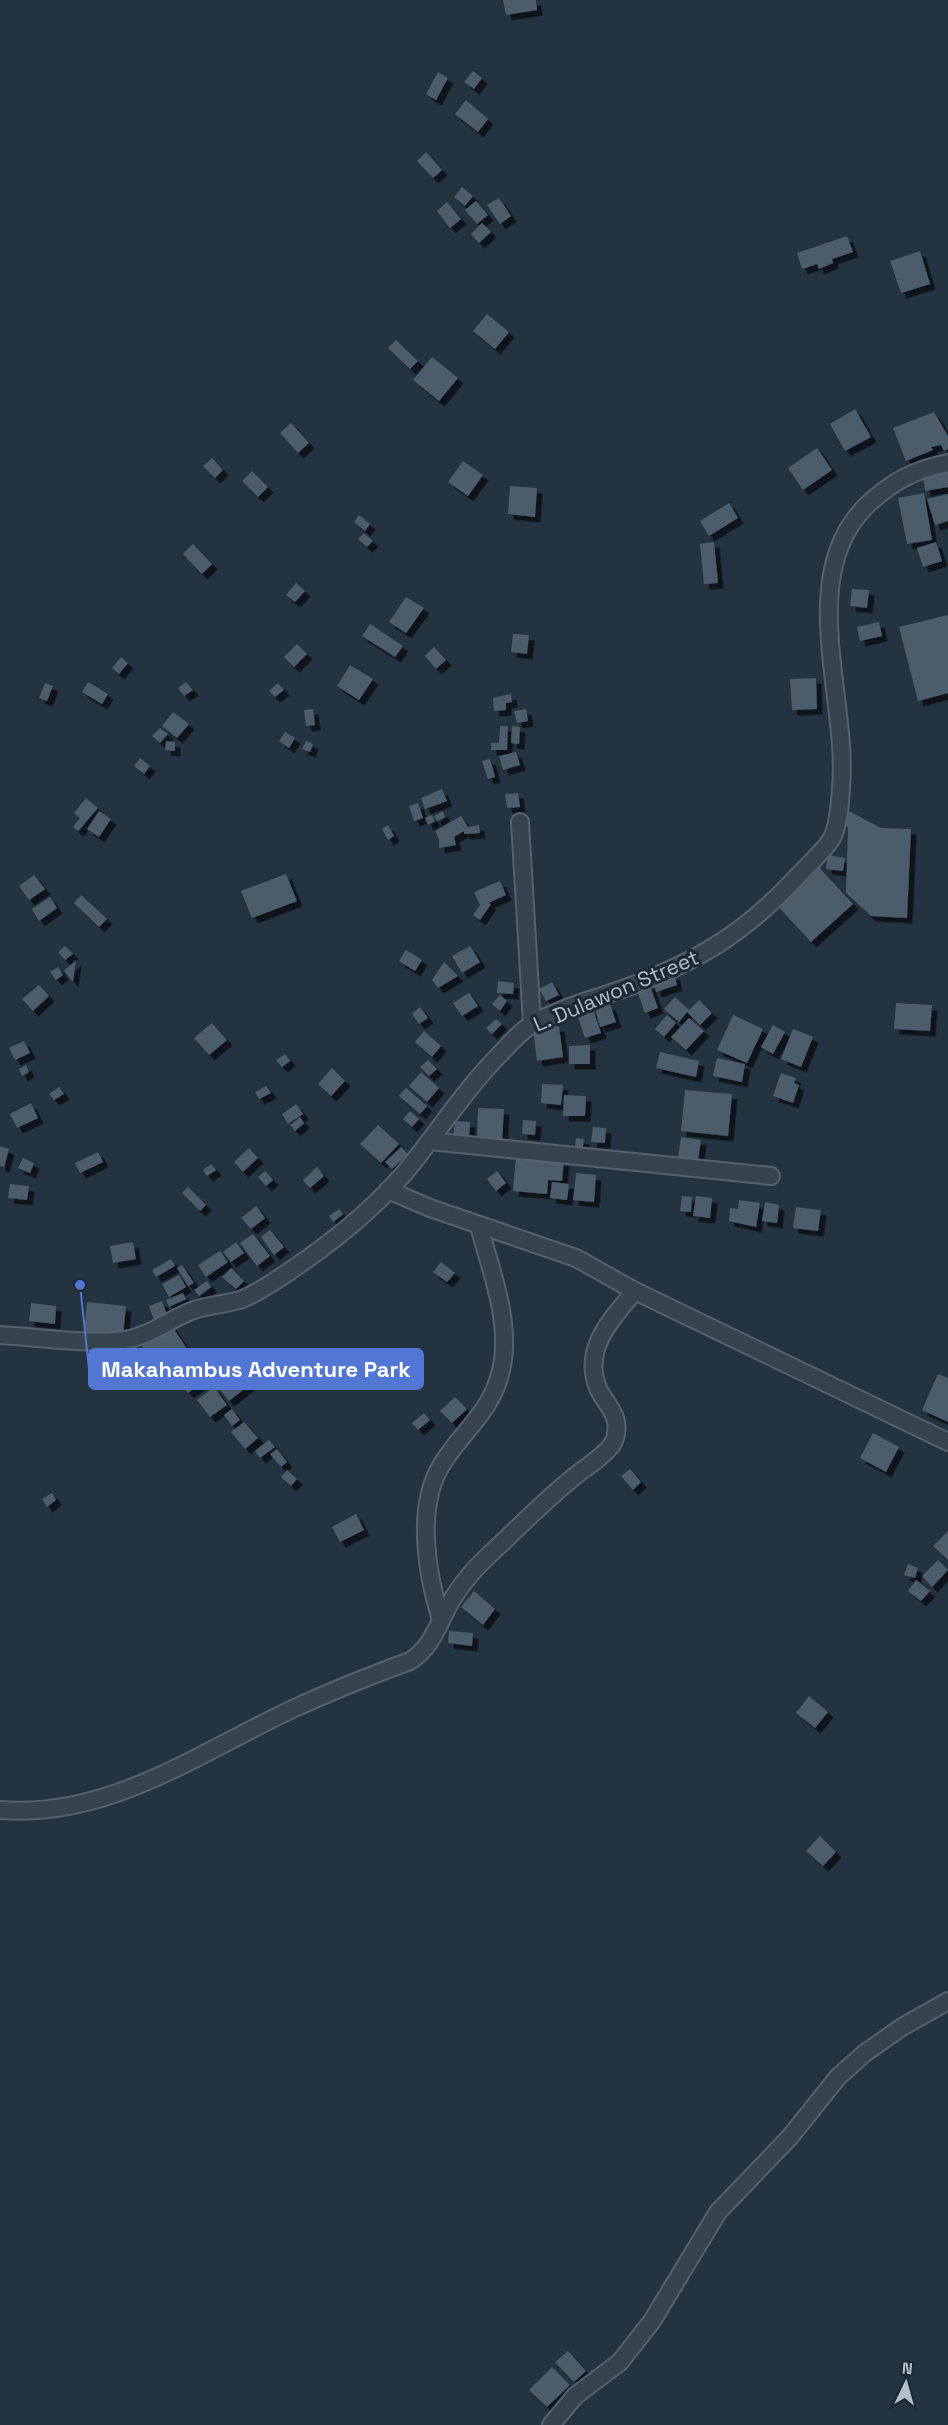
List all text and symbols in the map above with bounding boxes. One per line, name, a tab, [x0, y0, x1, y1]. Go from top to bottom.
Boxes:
street label: L. Dulawon Street	[529, 943, 703, 1038]
callout: Makahambus Adventure Park	[89, 1349, 423, 1389]
text: Makahambus Adventure Park	[101, 1355, 411, 1383]
north arrow	[876, 2353, 936, 2413]
text: N	[901, 2358, 914, 2379]

